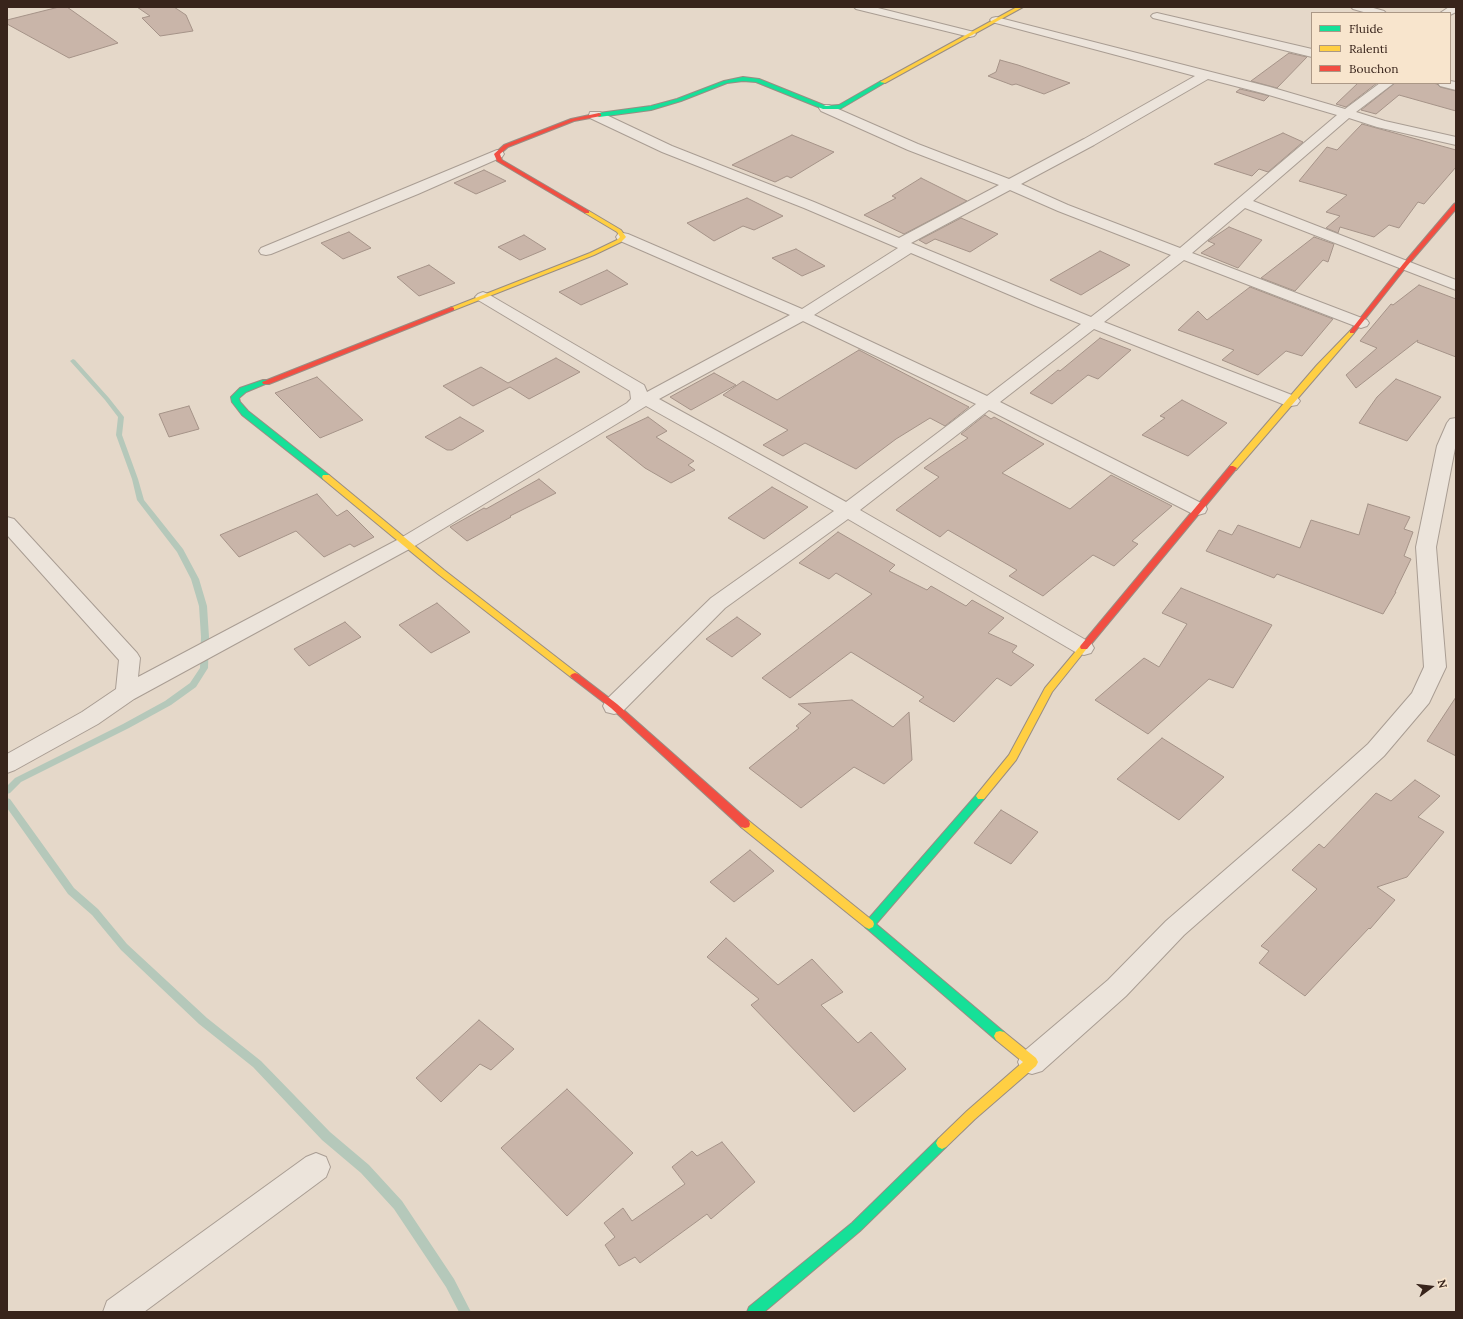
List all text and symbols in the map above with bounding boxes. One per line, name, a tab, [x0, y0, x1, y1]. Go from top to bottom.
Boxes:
legend	[1311, 12, 1451, 84]
text: Fluide	[1349, 21, 1383, 36]
text: Ralenti	[1349, 41, 1388, 56]
text: Bouchon	[1349, 61, 1399, 76]
north arrow	[1411, 1267, 1451, 1307]
text: N	[1435, 1278, 1450, 1290]

